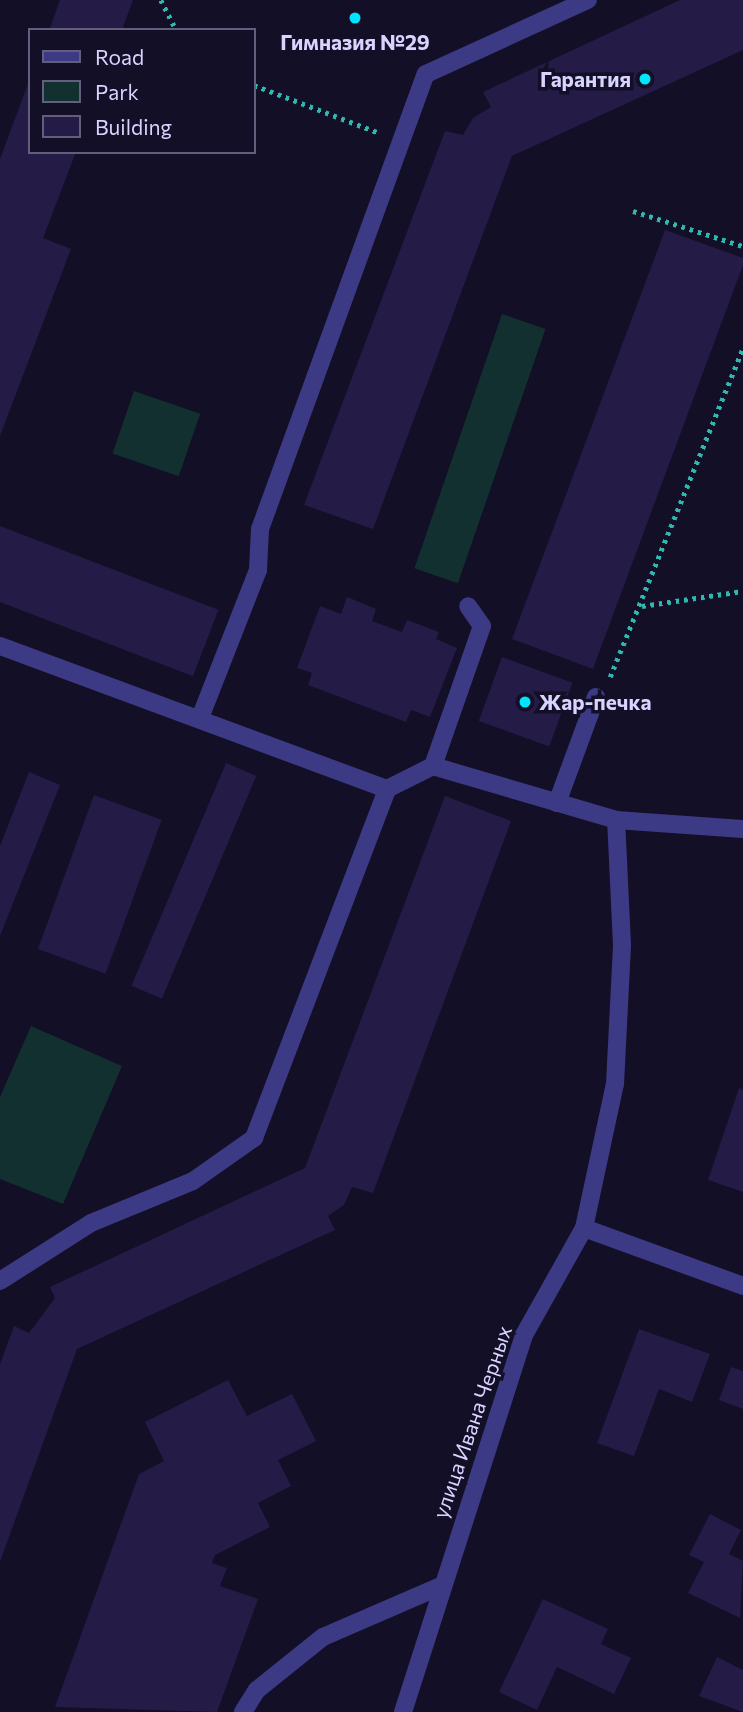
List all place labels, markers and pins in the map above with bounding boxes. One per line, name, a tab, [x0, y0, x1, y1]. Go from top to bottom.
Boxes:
marker: Гимназия №29	[347, 10, 363, 26]
place label: Гимназия №29	[280, 29, 430, 55]
place label: Гарантия	[540, 66, 631, 92]
marker: Гарантия	[637, 71, 653, 87]
place label: Жар-печка	[539, 689, 651, 715]
marker: Жар-печка	[517, 694, 533, 710]

